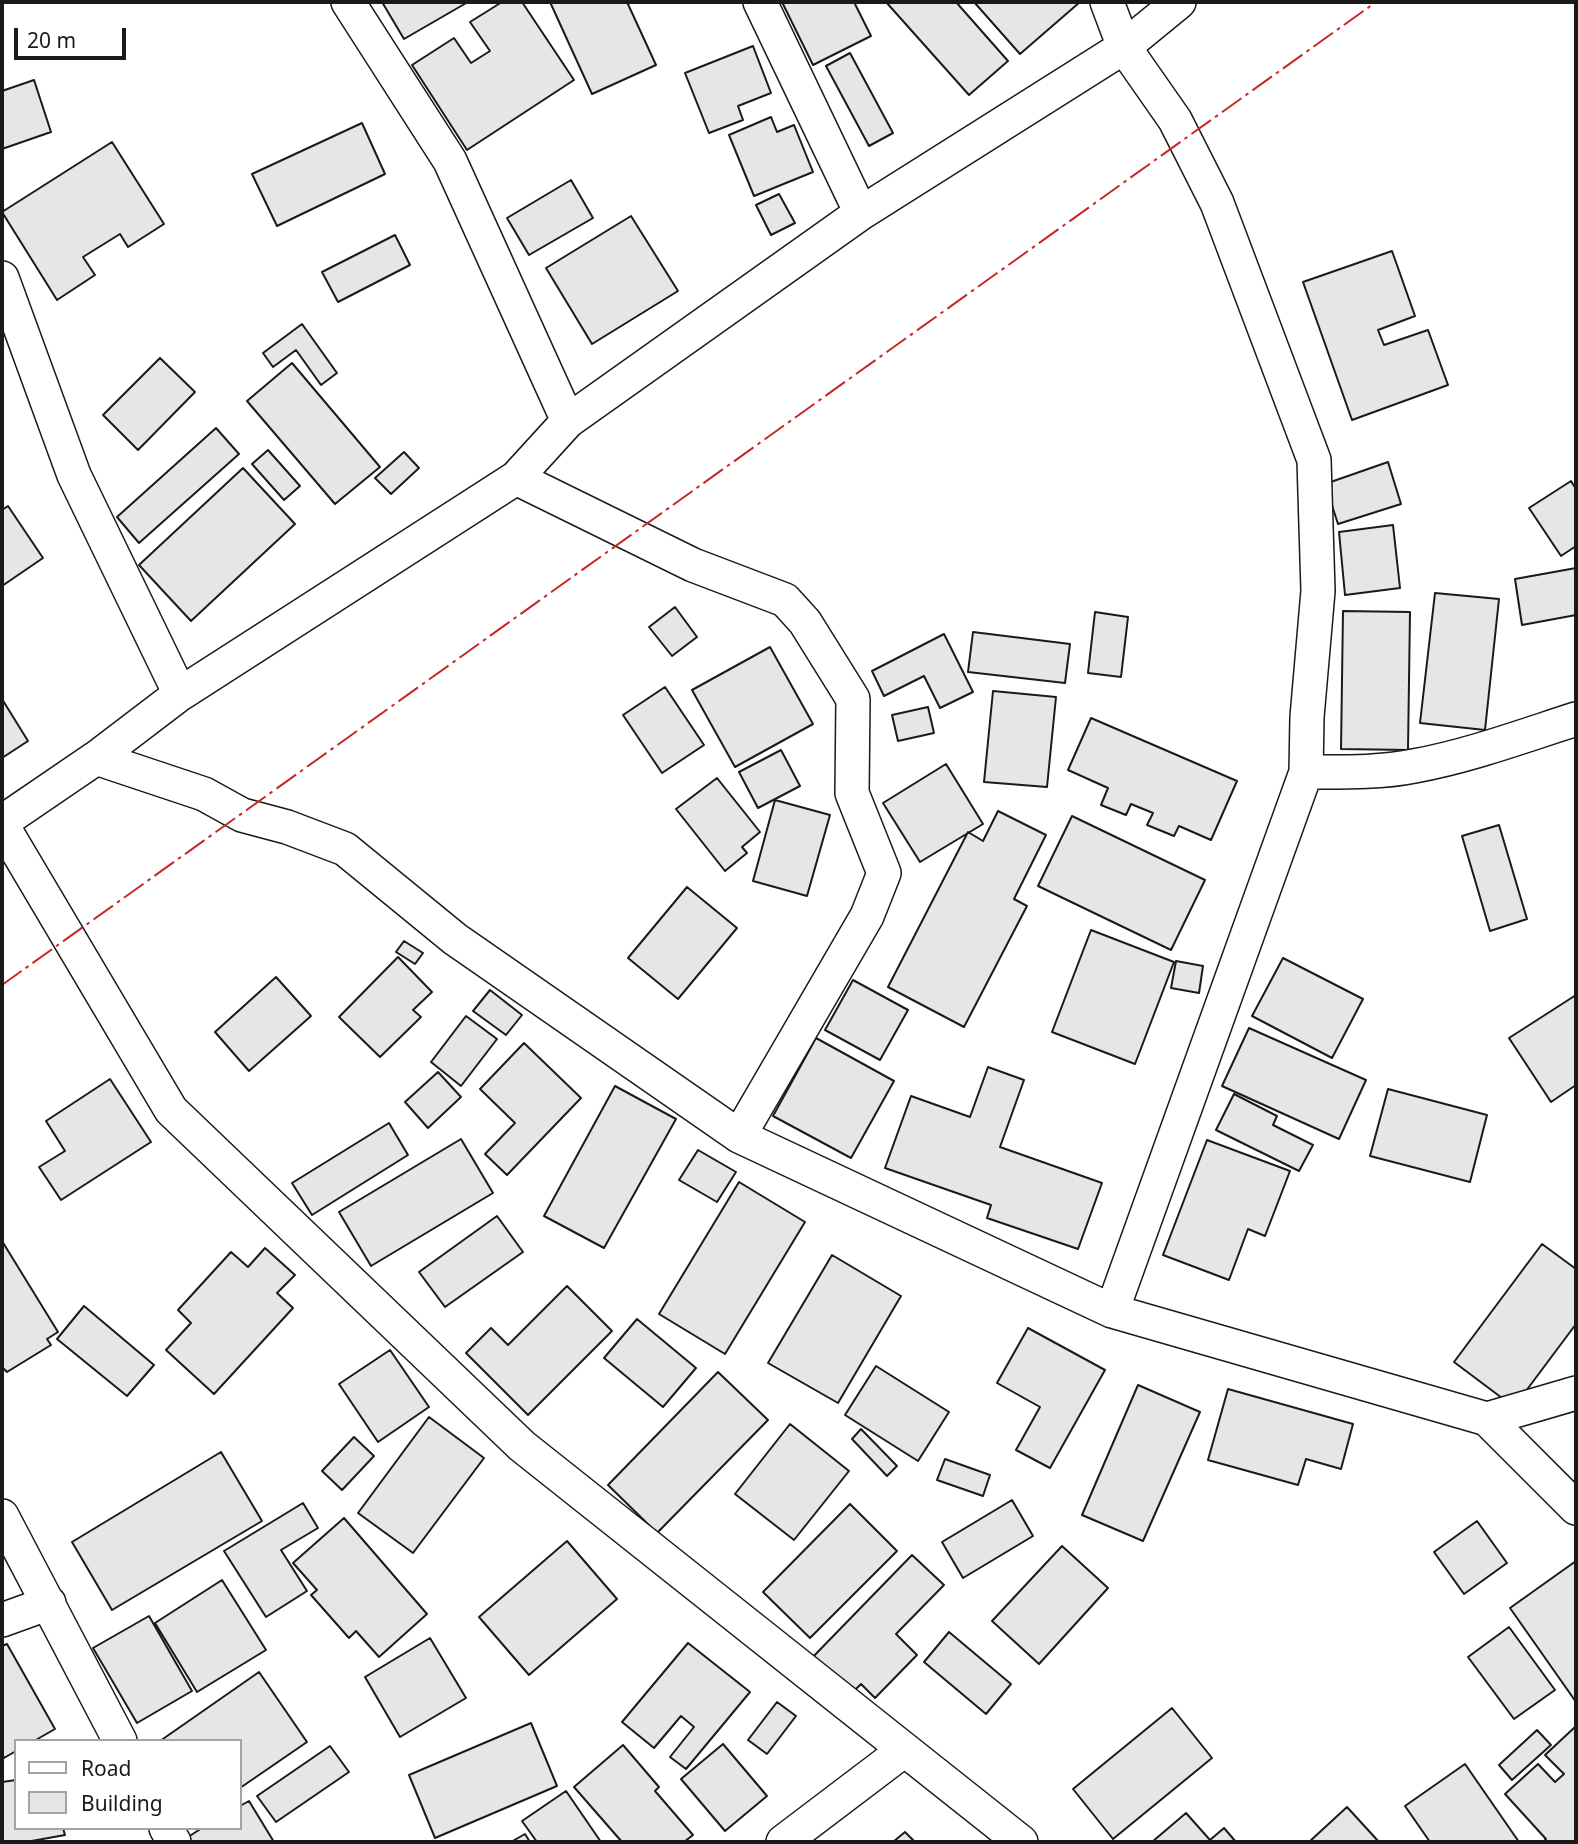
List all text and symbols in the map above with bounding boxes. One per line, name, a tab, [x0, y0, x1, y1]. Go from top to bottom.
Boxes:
scale bar	[18, 14, 130, 58]
text: 20 m	[27, 26, 76, 54]
legend	[14, 1739, 242, 1830]
text: Road	[81, 1754, 131, 1782]
text: Building	[81, 1789, 163, 1817]

